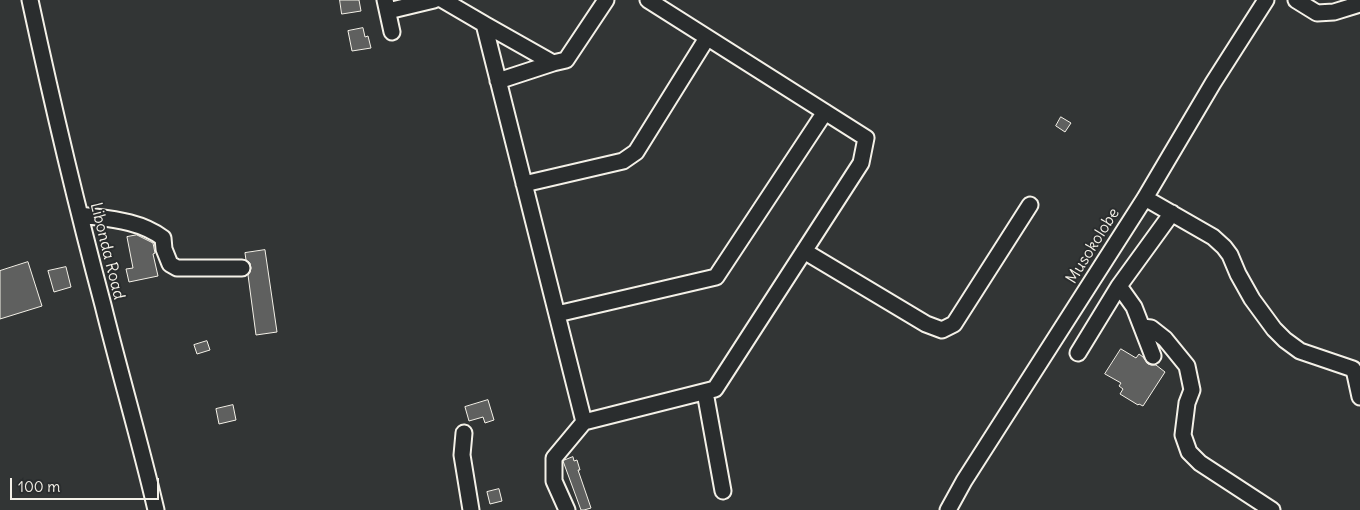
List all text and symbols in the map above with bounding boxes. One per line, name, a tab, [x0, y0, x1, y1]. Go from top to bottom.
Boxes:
street label: Libonda Road	[86, 201, 128, 301]
street label: Musokolobe	[1062, 205, 1124, 287]
scale bar	[12, 468, 161, 500]
text: 100 m	[18, 477, 60, 496]

